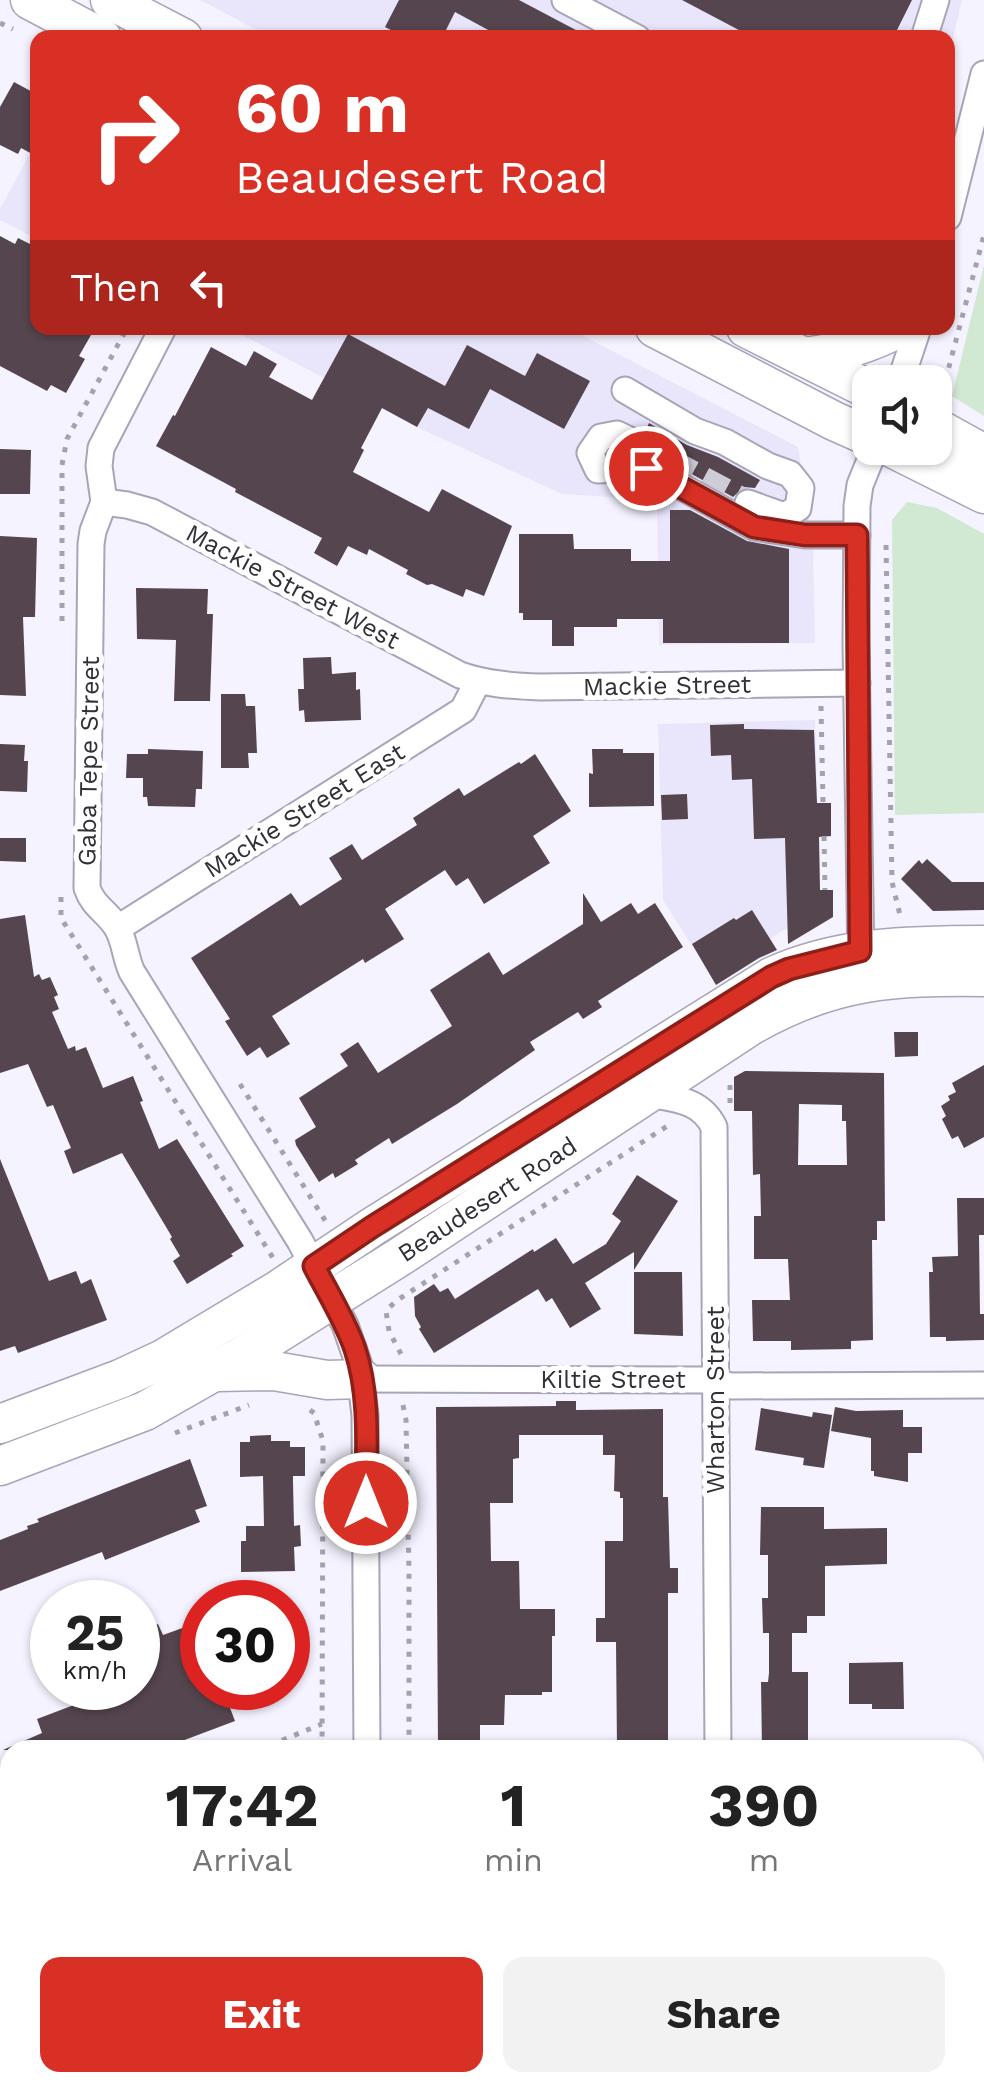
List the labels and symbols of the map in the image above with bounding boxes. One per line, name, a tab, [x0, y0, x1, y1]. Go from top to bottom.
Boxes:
pin	[604, 426, 689, 511]
street label: Mackie Street West	[181, 518, 405, 655]
street label: Gaba Tepe Street	[72, 655, 105, 866]
street label: Mackie Street	[583, 670, 752, 701]
street label: Mackie Street East	[199, 737, 410, 884]
street label: Beaudesert Road	[392, 1131, 582, 1268]
street label: Wharton Street	[701, 1306, 730, 1494]
street label: Kiltie Street	[540, 1365, 686, 1394]
position arrow	[314, 1451, 418, 1555]
speed limit sign: 30	[180, 1580, 310, 1710]

